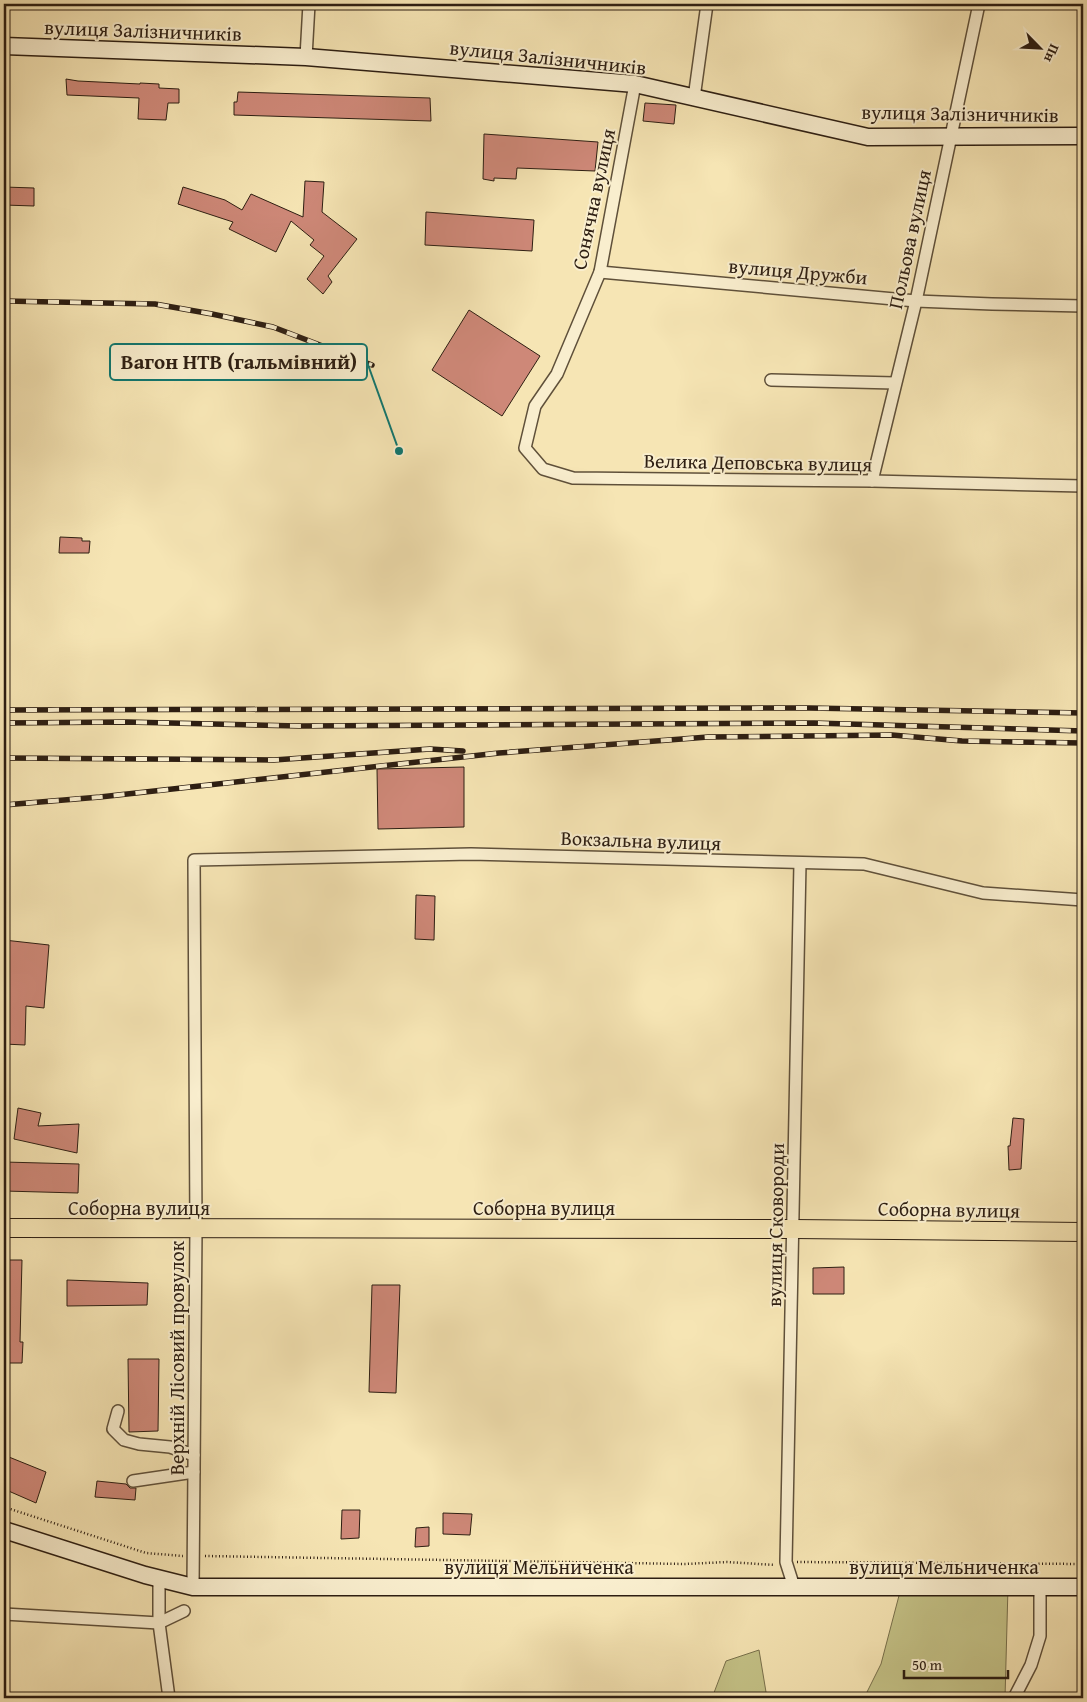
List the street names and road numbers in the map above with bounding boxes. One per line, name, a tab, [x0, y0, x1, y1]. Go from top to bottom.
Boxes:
street label: вулиця Залізничників	[44, 12, 242, 48]
street label: вулиця Залізничників	[448, 32, 648, 82]
street label: вулиця Залізничників	[861, 97, 1059, 129]
street label: Сонячна вулиця	[564, 126, 622, 272]
street label: Польова вулиця	[880, 167, 938, 311]
street label: вулиця Дружби	[727, 250, 869, 292]
street label: Велика Деповська вулиця	[644, 446, 872, 478]
street label: Вокзальна вулиця	[560, 823, 722, 857]
street label: вулиця Сковороди	[759, 1143, 791, 1307]
street label: Соборна вулиця	[68, 1193, 210, 1222]
street label: Соборна вулиця	[473, 1193, 615, 1222]
street label: Соборна вулиця	[878, 1193, 1020, 1225]
street label: Верхній Лісовий провулок	[162, 1240, 191, 1475]
street label: вулиця Мельниченка	[444, 1552, 634, 1581]
street label: вулиця Мельниченка	[849, 1552, 1039, 1581]

